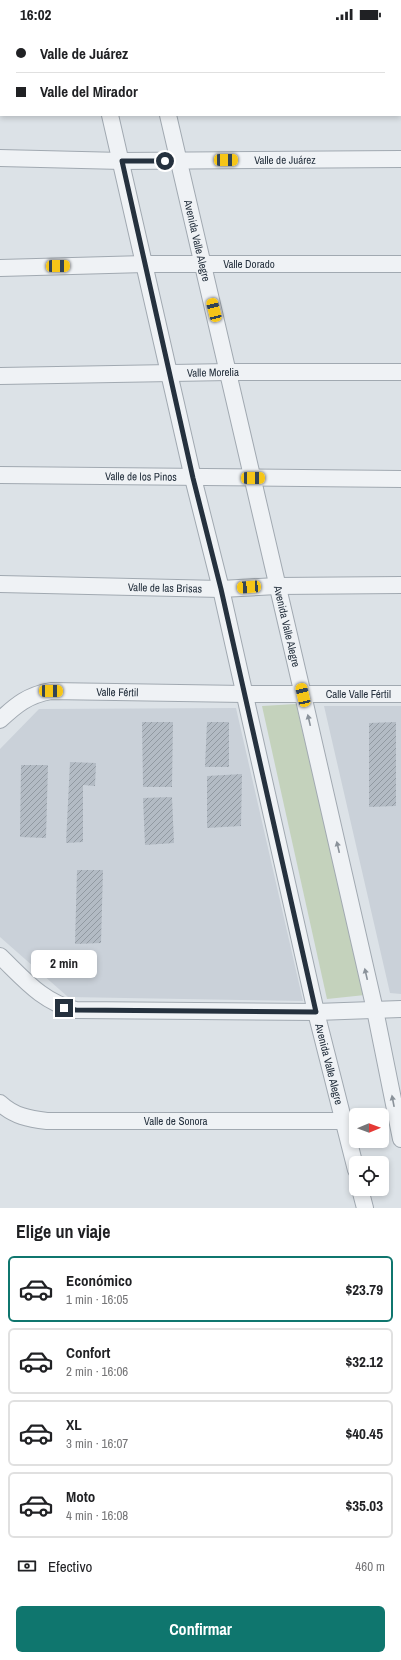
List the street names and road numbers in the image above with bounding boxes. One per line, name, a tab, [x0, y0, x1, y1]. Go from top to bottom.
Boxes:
street label: Valle de Juárez	[254, 153, 316, 167]
street label: Avenida Valle Alegre	[181, 198, 213, 283]
street label: Valle Dorado	[223, 257, 275, 271]
street label: Valle Morelia	[187, 365, 239, 380]
street label: Valle de los Pinos	[105, 469, 177, 484]
street label: Valle de las Brisas	[128, 580, 203, 596]
street label: Avenida Valle Alegre	[271, 583, 303, 668]
street label: Valle Fértil	[96, 685, 138, 699]
street label: Calle Valle Fértil	[326, 687, 391, 701]
street label: Avenida Valle Alegre	[312, 1021, 346, 1106]
street label: Valle de Sonora	[144, 1114, 208, 1128]

